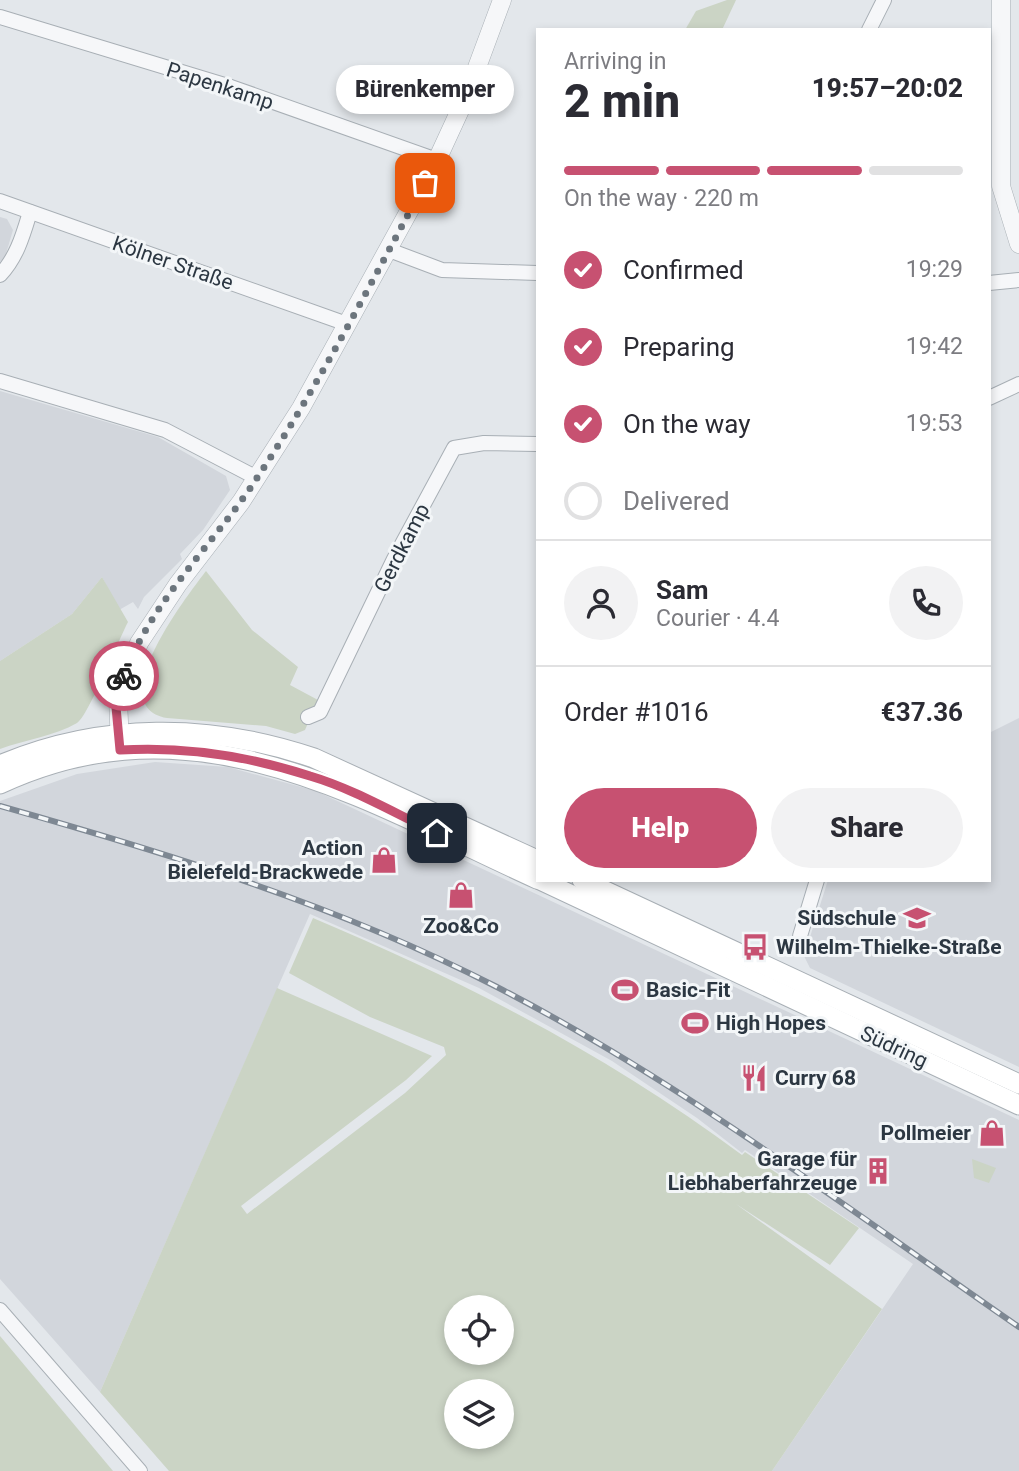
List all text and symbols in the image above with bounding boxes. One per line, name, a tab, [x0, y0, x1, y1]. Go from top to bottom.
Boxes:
text: Arriving in	[564, 48, 667, 75]
street label: Papenkamp	[163, 57, 277, 115]
callout: Bürenkemper	[336, 64, 514, 113]
text: 19:57–20:02	[812, 73, 963, 103]
text: 2 min	[564, 74, 680, 128]
text: Bürenkemper	[355, 76, 495, 103]
pin	[395, 153, 455, 213]
icon: bag	[406, 164, 444, 202]
text: On the way · 220 m	[564, 185, 759, 212]
street label: Kölner Straße	[109, 231, 237, 295]
icon: check	[564, 251, 602, 289]
text: Confirmed	[623, 255, 744, 285]
text: 19:29	[906, 256, 963, 283]
icon: check	[564, 328, 602, 366]
text: Preparing	[623, 332, 735, 362]
text: 19:42	[906, 333, 963, 360]
icon: check	[564, 405, 602, 443]
text: On the way	[623, 409, 751, 439]
text: 19:53	[906, 410, 963, 437]
text: Delivered	[623, 486, 730, 516]
street label: Gerdkamp	[369, 500, 435, 596]
button: person	[564, 566, 638, 640]
button: phone	[889, 566, 963, 640]
text: Sam	[656, 575, 708, 605]
text: Courier · 4.4	[656, 605, 779, 632]
courier	[89, 641, 159, 711]
icon: bike	[105, 657, 143, 695]
text: Order #1016	[564, 697, 709, 727]
text: €37.36	[881, 697, 963, 727]
button: Help	[564, 788, 757, 868]
button: Share	[771, 788, 963, 868]
pin	[407, 803, 467, 863]
icon: home	[418, 814, 456, 852]
place label: Action Bielefeld-Brackwede	[167, 836, 363, 884]
shop icon: Action Bielefeld-Brackwede	[369, 845, 399, 875]
shop icon: Zoo&Co	[446, 880, 476, 910]
school or university icon: Südschule	[902, 903, 932, 933]
place label: Südschule	[797, 906, 896, 930]
place label: Zoo&Co	[423, 914, 499, 938]
bus stop icon: Wilhelm-Thielke-Straße	[740, 932, 770, 962]
place label: Wilhelm-Thielke-Straße	[776, 935, 1002, 959]
sports icon: Basic-Fit	[610, 975, 640, 1005]
place label: Basic-Fit	[646, 978, 730, 1002]
sports icon: High Hopes	[680, 1008, 710, 1038]
place label: High Hopes	[716, 1011, 826, 1035]
street label: Südring	[857, 1021, 931, 1073]
restaurant icon: Curry 68	[739, 1063, 769, 1093]
place label: Curry 68	[775, 1066, 856, 1090]
shop icon: Pollmeier	[977, 1118, 1007, 1148]
place label: Pollmeier	[881, 1121, 971, 1145]
place label: Garage für Liebhaberfahrzeuge	[668, 1147, 857, 1195]
building icon: Garage für Liebhaberfahrzeuge	[863, 1156, 893, 1186]
map controls	[444, 1295, 514, 1449]
button: locate	[444, 1295, 514, 1365]
button: layers	[444, 1379, 514, 1449]

